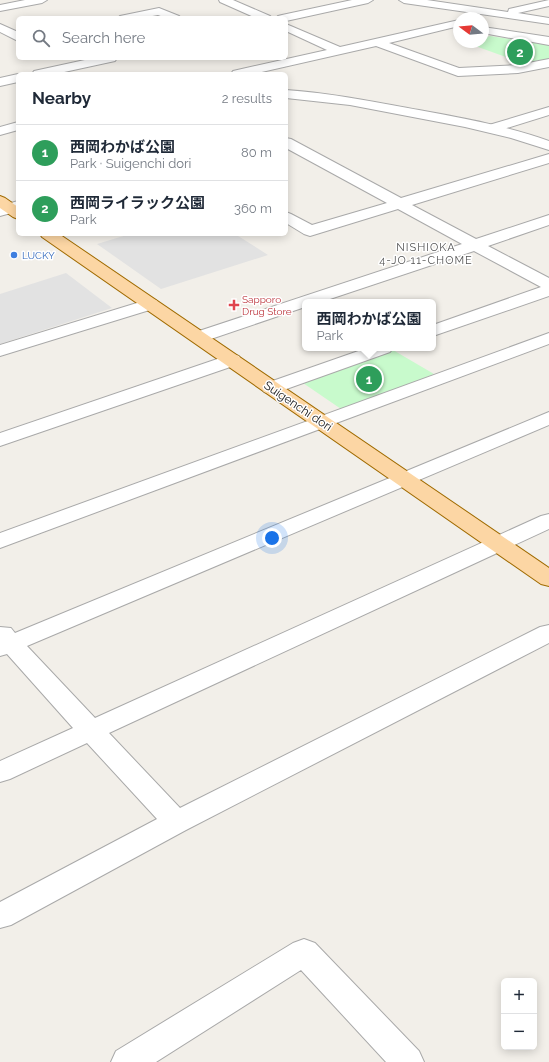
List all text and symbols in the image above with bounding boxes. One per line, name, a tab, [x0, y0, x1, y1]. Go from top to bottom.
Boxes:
north arrow	[453, 12, 489, 48]
search box	[16, 16, 288, 60]
icon: search	[30, 27, 52, 49]
text: Search here	[62, 29, 145, 47]
pin: 2	[507, 37, 533, 67]
text: Nearby	[32, 88, 91, 108]
text: 2 results	[222, 91, 272, 106]
text: 西岡わかば公園	[70, 138, 175, 156]
text: 1	[42, 145, 48, 160]
text: 80 m	[241, 145, 272, 160]
text: Park · Suigenchi dori	[70, 156, 191, 171]
text: 西岡ライラック公園	[70, 194, 205, 212]
text: 2	[41, 201, 49, 216]
text: 360 m	[234, 201, 272, 216]
text: Park	[70, 212, 97, 227]
district label: NISHIOKA 4-JO 11-CHOME	[379, 241, 473, 267]
marker: LUCKY	[9, 250, 19, 260]
place label: LUCKY	[22, 250, 55, 261]
place label: Sapporo Drug Store	[242, 294, 292, 317]
popup	[302, 299, 436, 351]
marker: Sapporo Drug Store	[229, 300, 239, 310]
text: 西岡わかば公園	[316, 310, 422, 328]
text: Park	[316, 328, 343, 343]
pin: 1	[356, 364, 382, 394]
street label: Suigenchi dori	[261, 378, 335, 434]
your location	[262, 528, 282, 548]
map controls	[501, 978, 537, 1050]
button: +	[501, 978, 537, 1014]
button: −	[501, 1014, 537, 1050]

